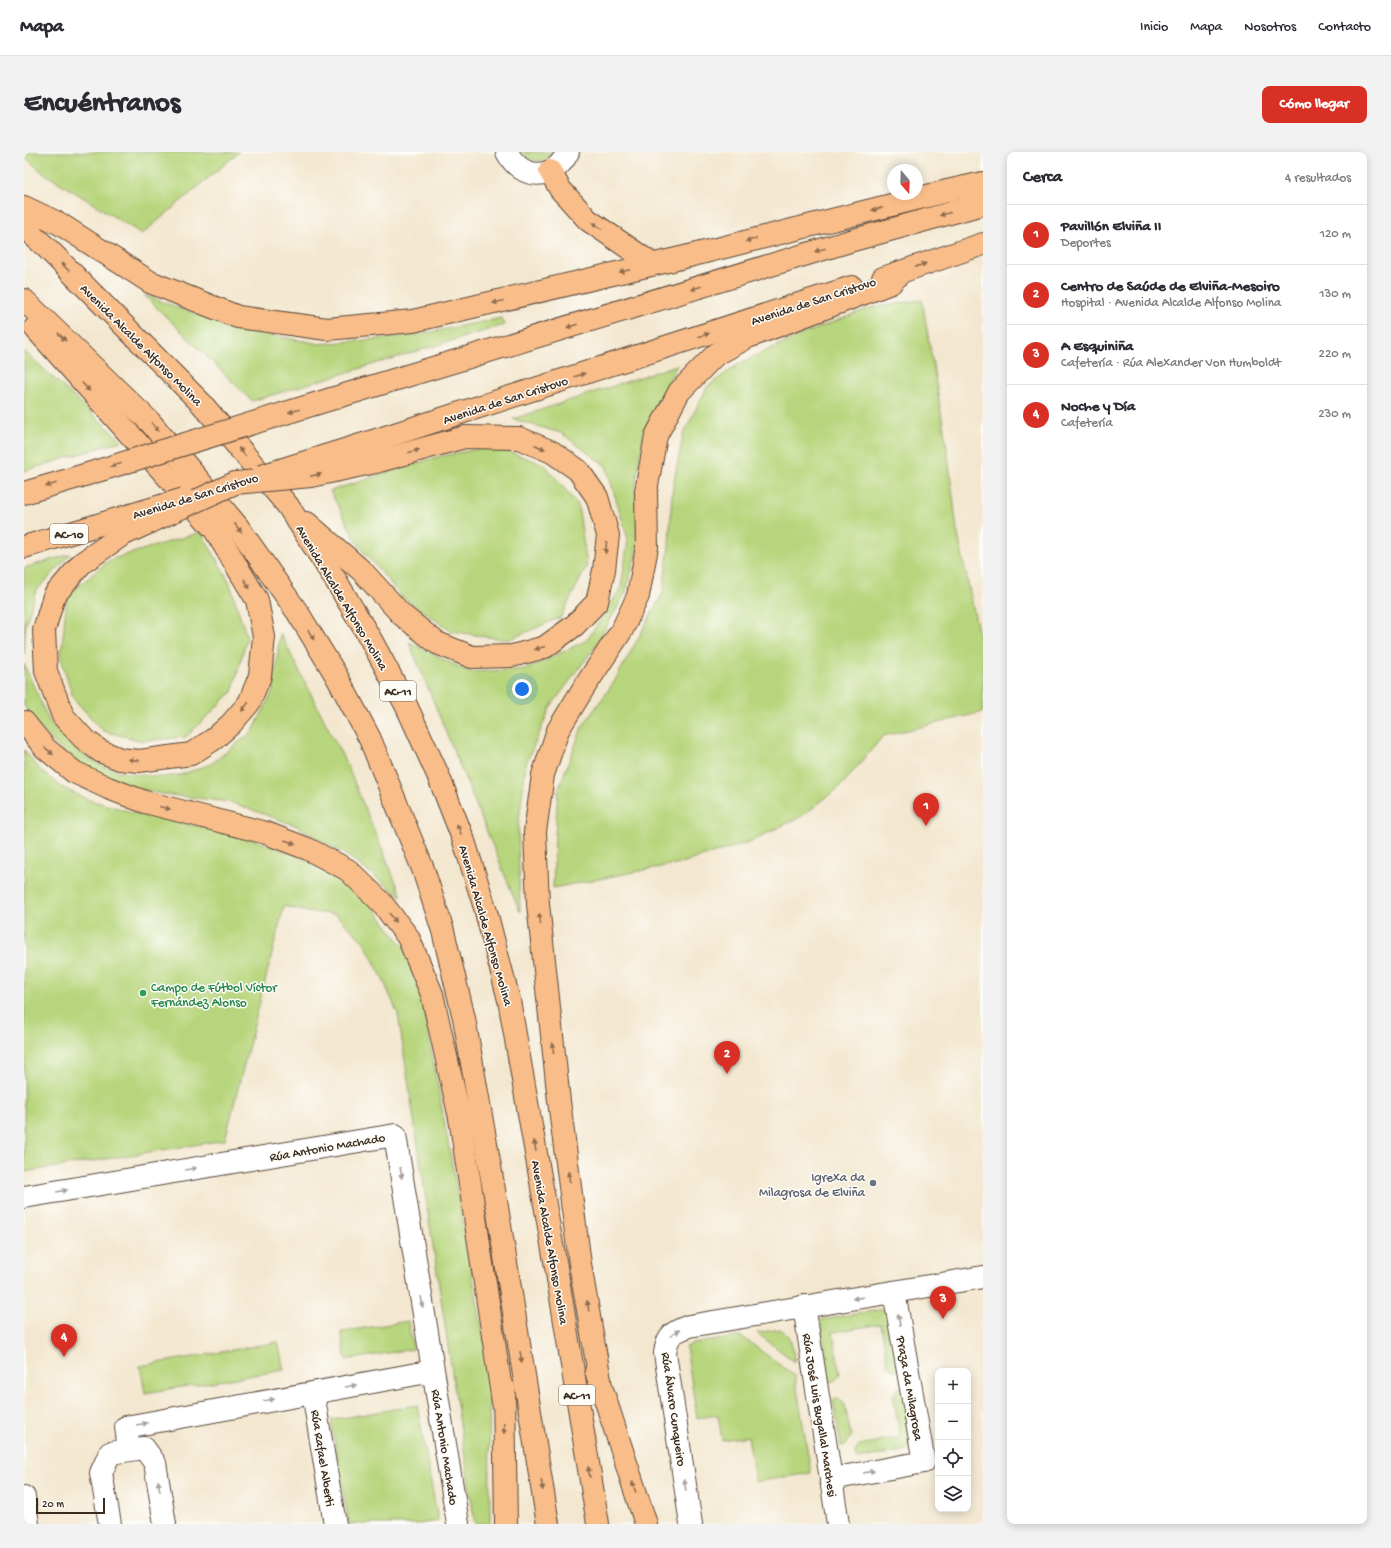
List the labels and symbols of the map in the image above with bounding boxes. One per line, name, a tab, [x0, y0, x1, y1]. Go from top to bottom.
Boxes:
north arrow	[887, 164, 923, 200]
one-way arrow	[871, 206, 883, 212]
one-way arrow	[939, 211, 951, 217]
one-way arrow	[591, 222, 602, 230]
one-way arrow	[745, 237, 757, 243]
one-way arrow	[814, 247, 826, 253]
one-way arrow	[60, 262, 70, 272]
one-way arrow	[915, 262, 927, 268]
one-way arrow	[618, 268, 630, 274]
street label: Avenida de San Cristovo	[749, 275, 878, 330]
street label: Avenida Alcalde Alfonso Molina	[76, 282, 205, 410]
one-way arrow	[690, 285, 702, 291]
one-way arrow	[492, 299, 504, 305]
one-way arrow	[565, 323, 577, 329]
one-way arrow	[57, 332, 67, 341]
one-way arrow	[698, 332, 710, 338]
one-way arrow	[575, 372, 587, 378]
street label: Avenida de San Cristovo	[441, 374, 570, 429]
one-way arrow	[82, 381, 91, 392]
one-way arrow	[288, 408, 300, 414]
one-way arrow	[150, 422, 159, 433]
one-way arrow	[534, 444, 545, 450]
one-way arrow	[237, 446, 246, 457]
one-way arrow	[408, 448, 420, 454]
one-way arrow	[110, 462, 122, 468]
street label: Avenida de San Cristovo	[131, 471, 261, 524]
one-way arrow	[309, 471, 322, 477]
one-way arrow	[45, 482, 57, 488]
one-way arrow	[234, 522, 242, 533]
street label: Avenida Alcalde Alfonso Molina	[292, 523, 391, 674]
road number: AC-10	[50, 524, 88, 544]
one-way arrow	[603, 542, 610, 554]
one-way arrow	[244, 578, 251, 590]
one-way arrow	[308, 629, 315, 641]
one-way arrow	[533, 646, 545, 652]
your location	[512, 679, 532, 699]
road number: AC-11	[380, 681, 416, 701]
one-way arrow	[241, 702, 250, 713]
one-way arrow	[44, 747, 55, 756]
one-way arrow	[128, 757, 140, 764]
pin: 1	[913, 793, 939, 826]
one-way arrow	[159, 805, 171, 811]
one-way arrow	[456, 823, 462, 835]
one-way arrow	[285, 840, 297, 846]
street label: Avenida Alcalde Alfonso Molina	[454, 844, 515, 1008]
one-way arrow	[389, 912, 398, 923]
one-way arrow	[537, 913, 543, 925]
place label: Campo de Fútbol Víctor Fernández Alonso	[150, 981, 278, 1011]
marker: Campo de Fútbol Víctor Fernández Alonso	[138, 988, 148, 998]
pin: 2	[714, 1041, 740, 1074]
one-way arrow	[550, 1042, 557, 1054]
street label: Rúa Antonio Machado	[268, 1131, 387, 1166]
one-way arrow	[532, 1140, 538, 1152]
street label: Avenida Alcalde Alfonso Molina	[527, 1159, 571, 1326]
one-way arrow	[185, 1166, 197, 1172]
one-way arrow	[398, 1167, 404, 1179]
one-way arrow	[566, 1171, 572, 1183]
place label: Igrexa da Milagrosa de Elviña	[759, 1171, 866, 1201]
marker: Igrexa da Milagrosa de Elviña	[868, 1178, 878, 1188]
one-way arrow	[56, 1188, 69, 1194]
pin: 3	[930, 1286, 956, 1319]
one-way arrow	[852, 1295, 864, 1301]
one-way arrow	[419, 1296, 425, 1308]
one-way arrow	[584, 1300, 590, 1312]
one-way arrow	[896, 1314, 902, 1326]
pin: 4	[51, 1324, 77, 1357]
one-way arrow	[670, 1329, 681, 1337]
street label: Rúa José Luis Bugallal Marchesi	[798, 1332, 839, 1499]
street label: Praza da Milagrosa	[892, 1334, 925, 1443]
one-way arrow	[518, 1351, 524, 1363]
street label: Rúa Álvaro Cunqueiro	[657, 1351, 689, 1468]
one-way arrow	[345, 1382, 357, 1388]
road number: AC-11	[559, 1385, 595, 1405]
street label: Rúa Antonio Machado	[427, 1388, 460, 1507]
one-way arrow	[263, 1397, 276, 1403]
street label: Rúa Rafael Alberti	[306, 1409, 337, 1508]
one-way arrow	[136, 1421, 148, 1427]
one-way arrow	[501, 1422, 507, 1435]
one-way arrow	[586, 1466, 592, 1478]
one-way arrow	[863, 1469, 875, 1475]
one-way arrow	[156, 1479, 162, 1492]
one-way arrow	[539, 1479, 545, 1491]
one-way arrow	[682, 1479, 688, 1492]
one-way arrow	[631, 1481, 637, 1493]
scale bar	[36, 1496, 105, 1515]

